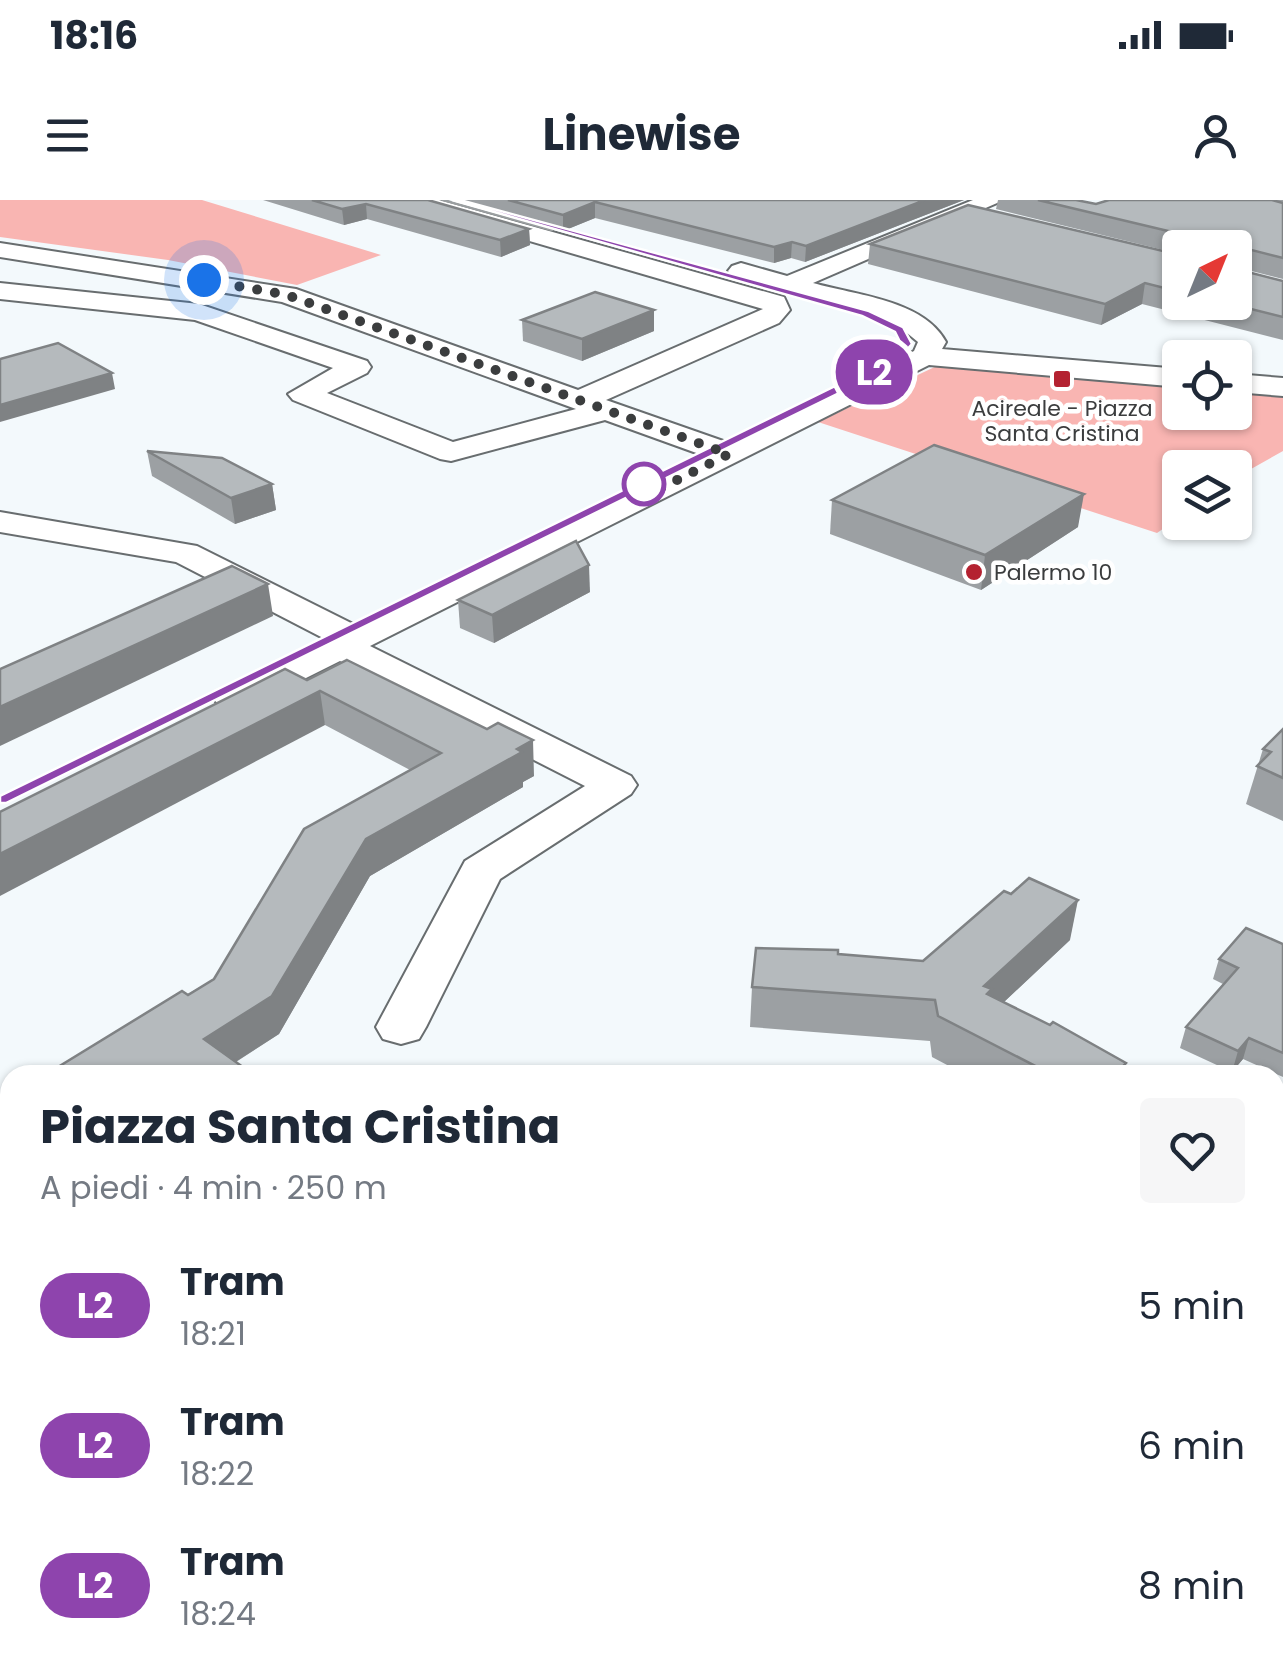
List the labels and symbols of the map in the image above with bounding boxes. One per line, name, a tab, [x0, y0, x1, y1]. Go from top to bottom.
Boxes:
north arrow	[1162, 230, 1252, 320]
your location	[179, 255, 229, 305]
line badge: L2	[829, 340, 919, 404]
marker: Acireale - Piazza Santa Cristina	[1051, 368, 1073, 390]
place label: Acireale - Piazza Santa Cristina	[971, 393, 1153, 449]
unlabelled marker	[623, 463, 665, 505]
place label: Palermo 10	[994, 557, 1112, 588]
marker: Palermo 10	[963, 561, 985, 583]

